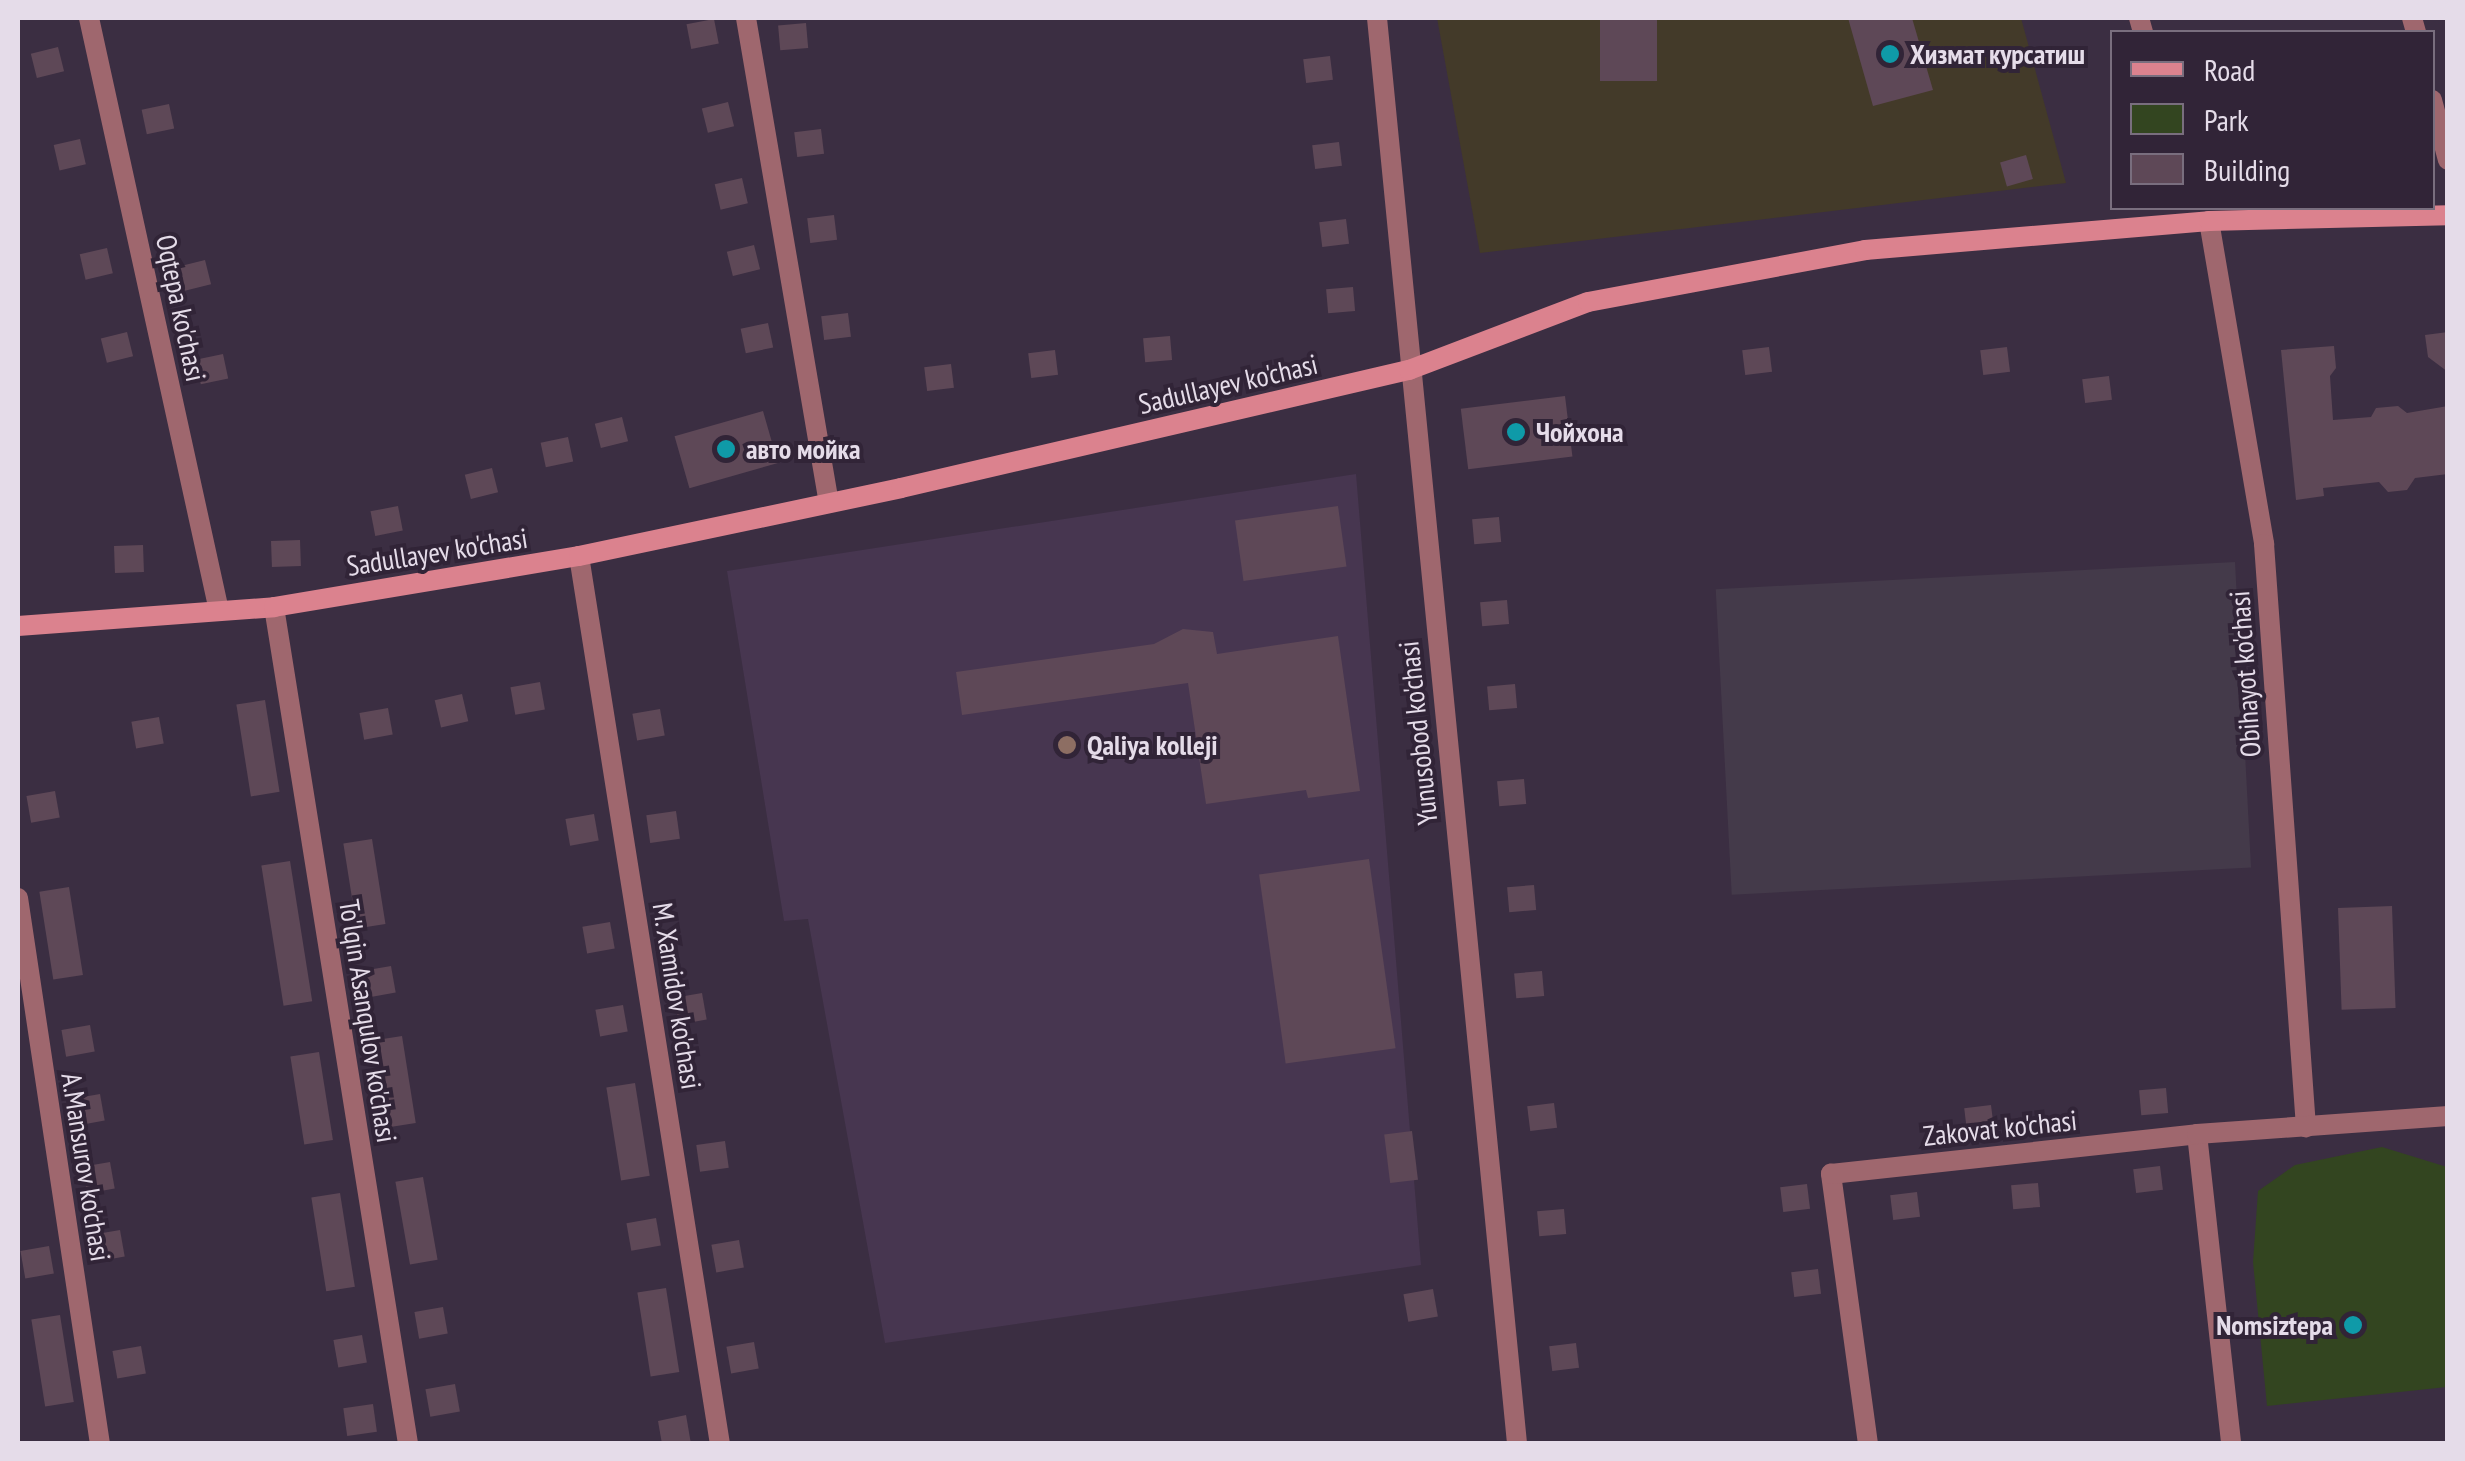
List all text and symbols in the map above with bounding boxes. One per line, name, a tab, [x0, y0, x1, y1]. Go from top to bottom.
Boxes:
legend	[2110, 30, 2435, 210]
place label: Хизмат курсатиш	[1910, 37, 2086, 71]
marker: Хизмат курсатиш	[1879, 43, 1901, 65]
text: Road	[2204, 50, 2255, 89]
text: Park	[2204, 100, 2249, 139]
text: Building	[2204, 150, 2290, 189]
street label: Oqtepa ko'chasi	[149, 232, 213, 384]
street label: Sadullayev ko'chasi	[1135, 347, 1321, 421]
place label: Чойхона	[1536, 415, 1624, 449]
marker: Чойхона	[1505, 421, 1527, 443]
place label: авто мойка	[746, 432, 861, 466]
marker: авто мойка	[715, 438, 737, 460]
street label: Sadullayev ko'chasi	[344, 521, 530, 583]
street label: Obihayot ko'chasi	[2222, 590, 2268, 758]
street label: Yunusobod ko'chasi	[1392, 639, 1444, 827]
place label: Qaliya kolleji	[1087, 728, 1218, 762]
marker: Qaliya kolleji	[1056, 734, 1078, 756]
street label: To'lqin Asanqulov ko'chasi	[332, 896, 404, 1146]
street label: M. Xamidov ko'chasi	[645, 899, 709, 1093]
street label: A.Mansurov ko'chasi	[54, 1070, 118, 1264]
street label: Zakovat ko'chasi	[1921, 1103, 2079, 1153]
place label: Nomsiztepa	[2216, 1308, 2333, 1342]
marker: Nomsiztepa	[2342, 1314, 2364, 1336]

